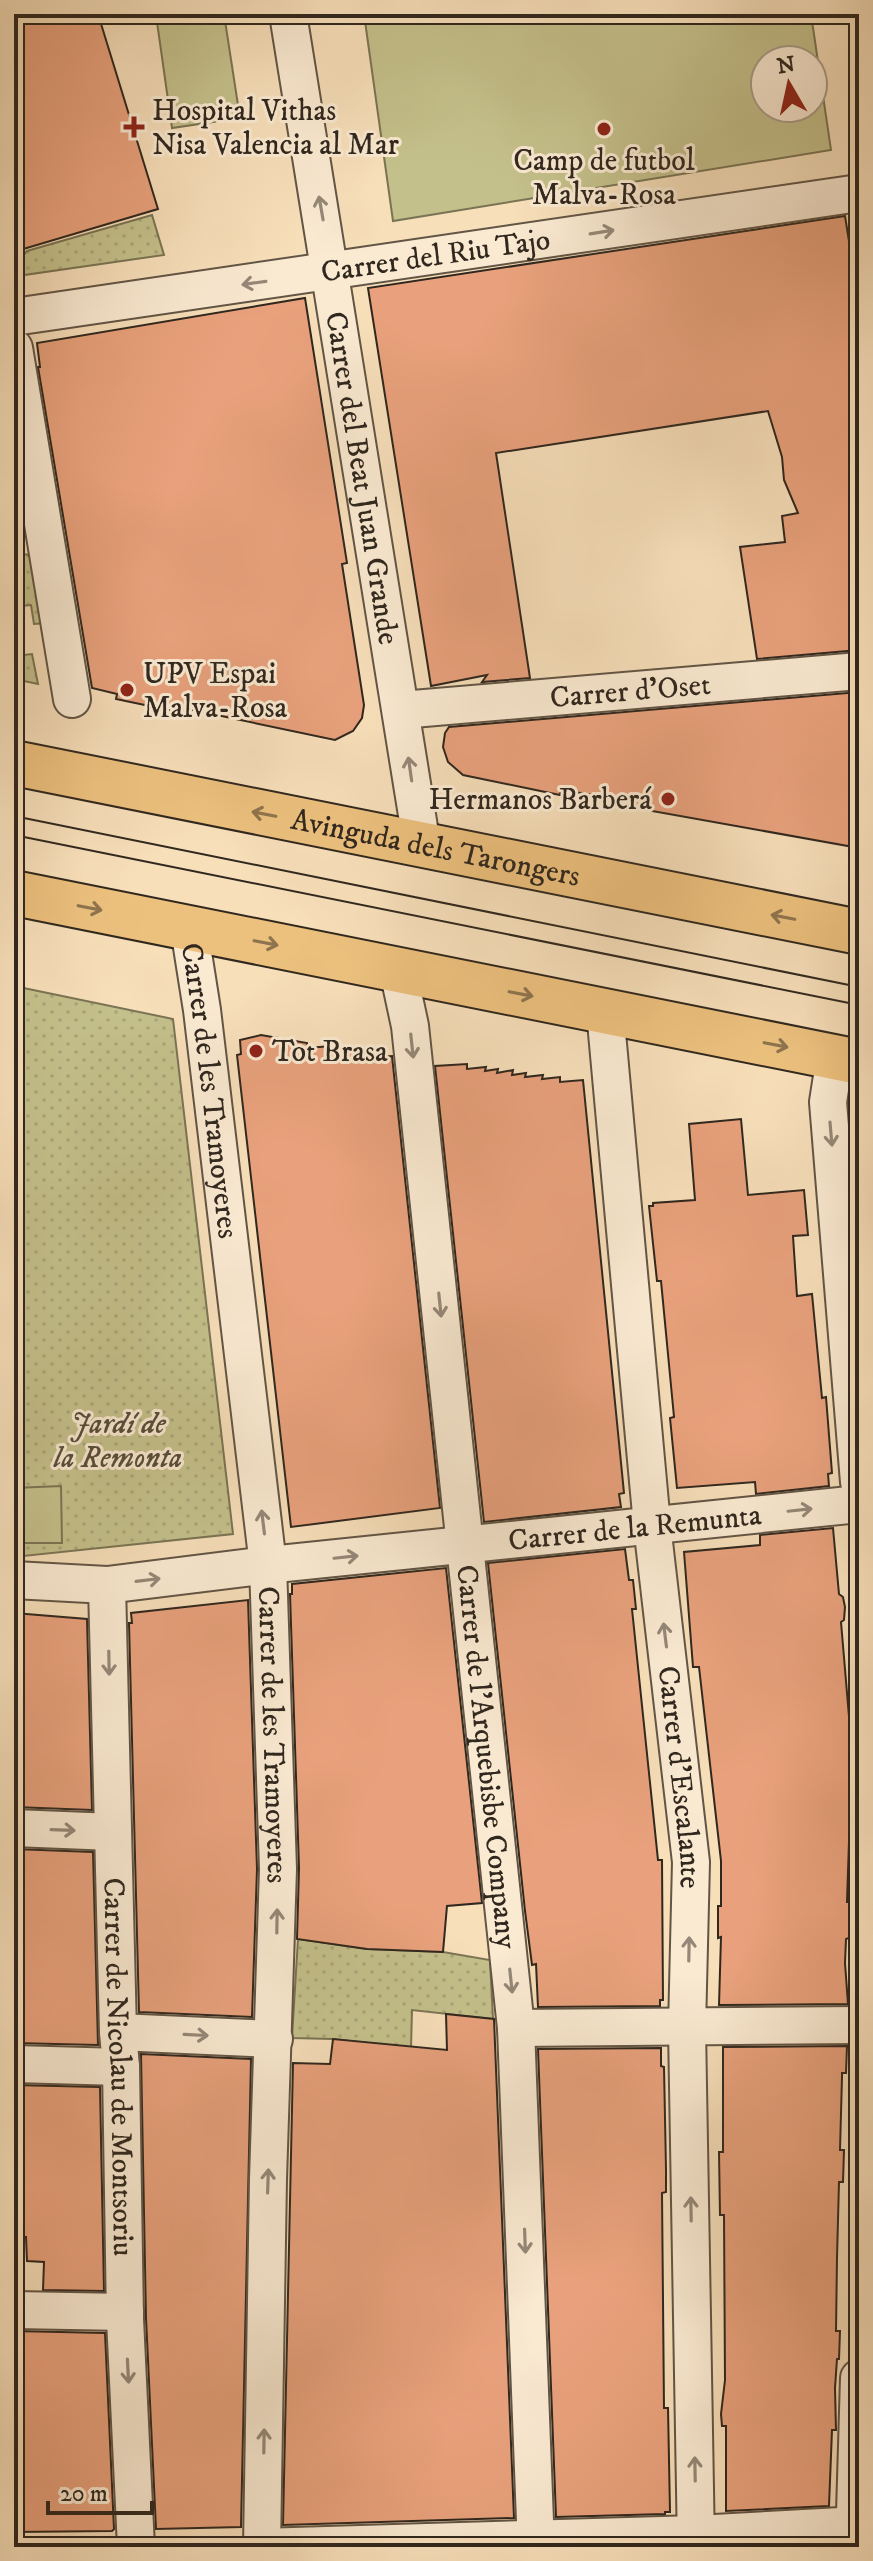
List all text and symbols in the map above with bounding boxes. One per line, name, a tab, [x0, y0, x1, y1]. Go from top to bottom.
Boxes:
north arrow	[749, 44, 829, 124]
text: N	[775, 51, 797, 80]
place label: Hospital Vithas Nisa Valencia al Mar	[152, 93, 399, 164]
marker: Hospital Vithas Nisa Valencia al Mar	[123, 116, 145, 138]
marker: Camp de futbol Malva-Rosa	[595, 120, 613, 138]
place label: Camp de futbol Malva-Rosa	[513, 143, 695, 214]
one-way arrow	[312, 196, 327, 221]
street label: Carrer del Riu Tajo	[319, 222, 553, 292]
one-way arrow	[589, 223, 615, 238]
one-way arrow	[242, 276, 267, 291]
street label: Carrer del Beat Juan Grande	[316, 309, 406, 647]
place label: UPV Espai Malva-Rosa	[143, 656, 287, 727]
street label: Carrer d'Oset	[548, 667, 712, 717]
marker: UPV Espai Malva-Rosa	[118, 681, 136, 699]
one-way arrow	[402, 757, 417, 782]
place label: Hermanos Barberá	[429, 782, 652, 819]
marker: Hermanos Barberá	[659, 790, 677, 808]
street label: Avinguda dels Tarongers	[288, 802, 583, 896]
one-way arrow	[251, 805, 277, 820]
one-way arrow	[77, 901, 103, 916]
one-way arrow	[770, 909, 796, 924]
one-way arrow	[253, 936, 278, 951]
street label: Carrer de les Tramoyeres	[172, 940, 246, 1241]
one-way arrow	[508, 987, 533, 1002]
one-way arrow	[405, 1032, 420, 1059]
place label: Tot Brasa	[272, 1034, 388, 1071]
one-way arrow	[763, 1038, 788, 1053]
marker: Tot Brasa	[247, 1042, 265, 1060]
one-way arrow	[823, 1120, 838, 1147]
one-way arrow	[433, 1291, 448, 1318]
park label: Jardí de la Remonta	[53, 1406, 182, 1477]
street label: Carrer de la Remunta	[507, 1497, 763, 1560]
one-way arrow	[786, 1502, 812, 1517]
one-way arrow	[256, 1509, 271, 1536]
one-way arrow	[332, 1550, 359, 1565]
street label: Carrer de l'Arquebisbe Company	[447, 1563, 525, 1951]
one-way arrow	[134, 1572, 160, 1587]
street label: Carrer de les Tramoyeres	[249, 1586, 295, 1884]
one-way arrow	[657, 1622, 672, 1649]
one-way arrow	[101, 1649, 116, 1676]
street label: Carrer d'Escalante	[648, 1664, 708, 1889]
one-way arrow	[49, 1823, 76, 1838]
street label: Carrer de Nicolau de Montsoriu	[94, 1877, 141, 2257]
one-way arrow	[269, 1908, 284, 1935]
one-way arrow	[681, 1936, 697, 1963]
one-way arrow	[504, 1967, 519, 1994]
one-way arrow	[182, 2028, 209, 2043]
one-way arrow	[261, 2168, 276, 2195]
one-way arrow	[683, 2196, 698, 2223]
one-way arrow	[517, 2227, 532, 2254]
one-way arrow	[120, 2357, 135, 2384]
one-way arrow	[256, 2428, 271, 2455]
one-way arrow	[687, 2456, 703, 2483]
scale bar	[48, 2465, 152, 2515]
text: 20 m	[60, 2479, 108, 2509]

